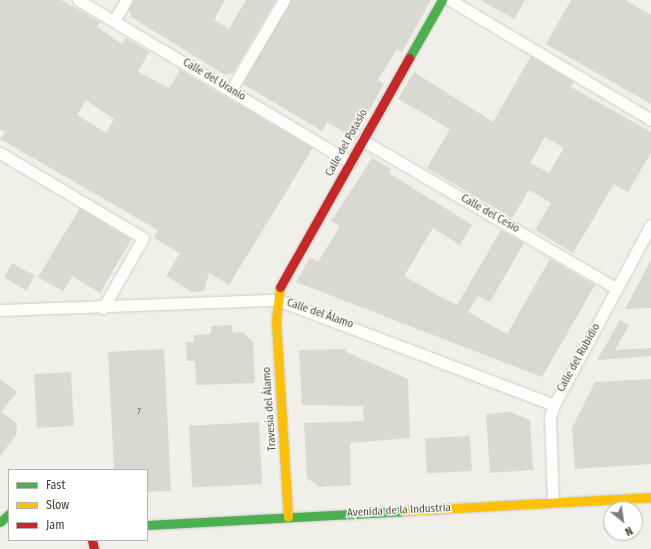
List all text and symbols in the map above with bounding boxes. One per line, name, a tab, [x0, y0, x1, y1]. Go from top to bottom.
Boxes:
street label: Calle del Uranio	[180, 56, 248, 104]
street label: Calle del Potasio	[323, 107, 371, 179]
street label: Calle del Cesio	[458, 192, 522, 236]
street label: Calle del Álamo	[285, 296, 355, 332]
street label: Calle del Rubidio	[555, 321, 603, 395]
street label: Travesía del Álamo	[260, 366, 280, 452]
house number: 7	[137, 406, 141, 416]
legend	[8, 469, 148, 541]
text: Fast	[46, 478, 65, 492]
text: Slow	[46, 498, 69, 512]
north arrow	[603, 501, 643, 541]
street label: Avenida de la Industria	[347, 502, 451, 520]
text: Jam	[46, 518, 64, 532]
text: N	[623, 524, 635, 538]

